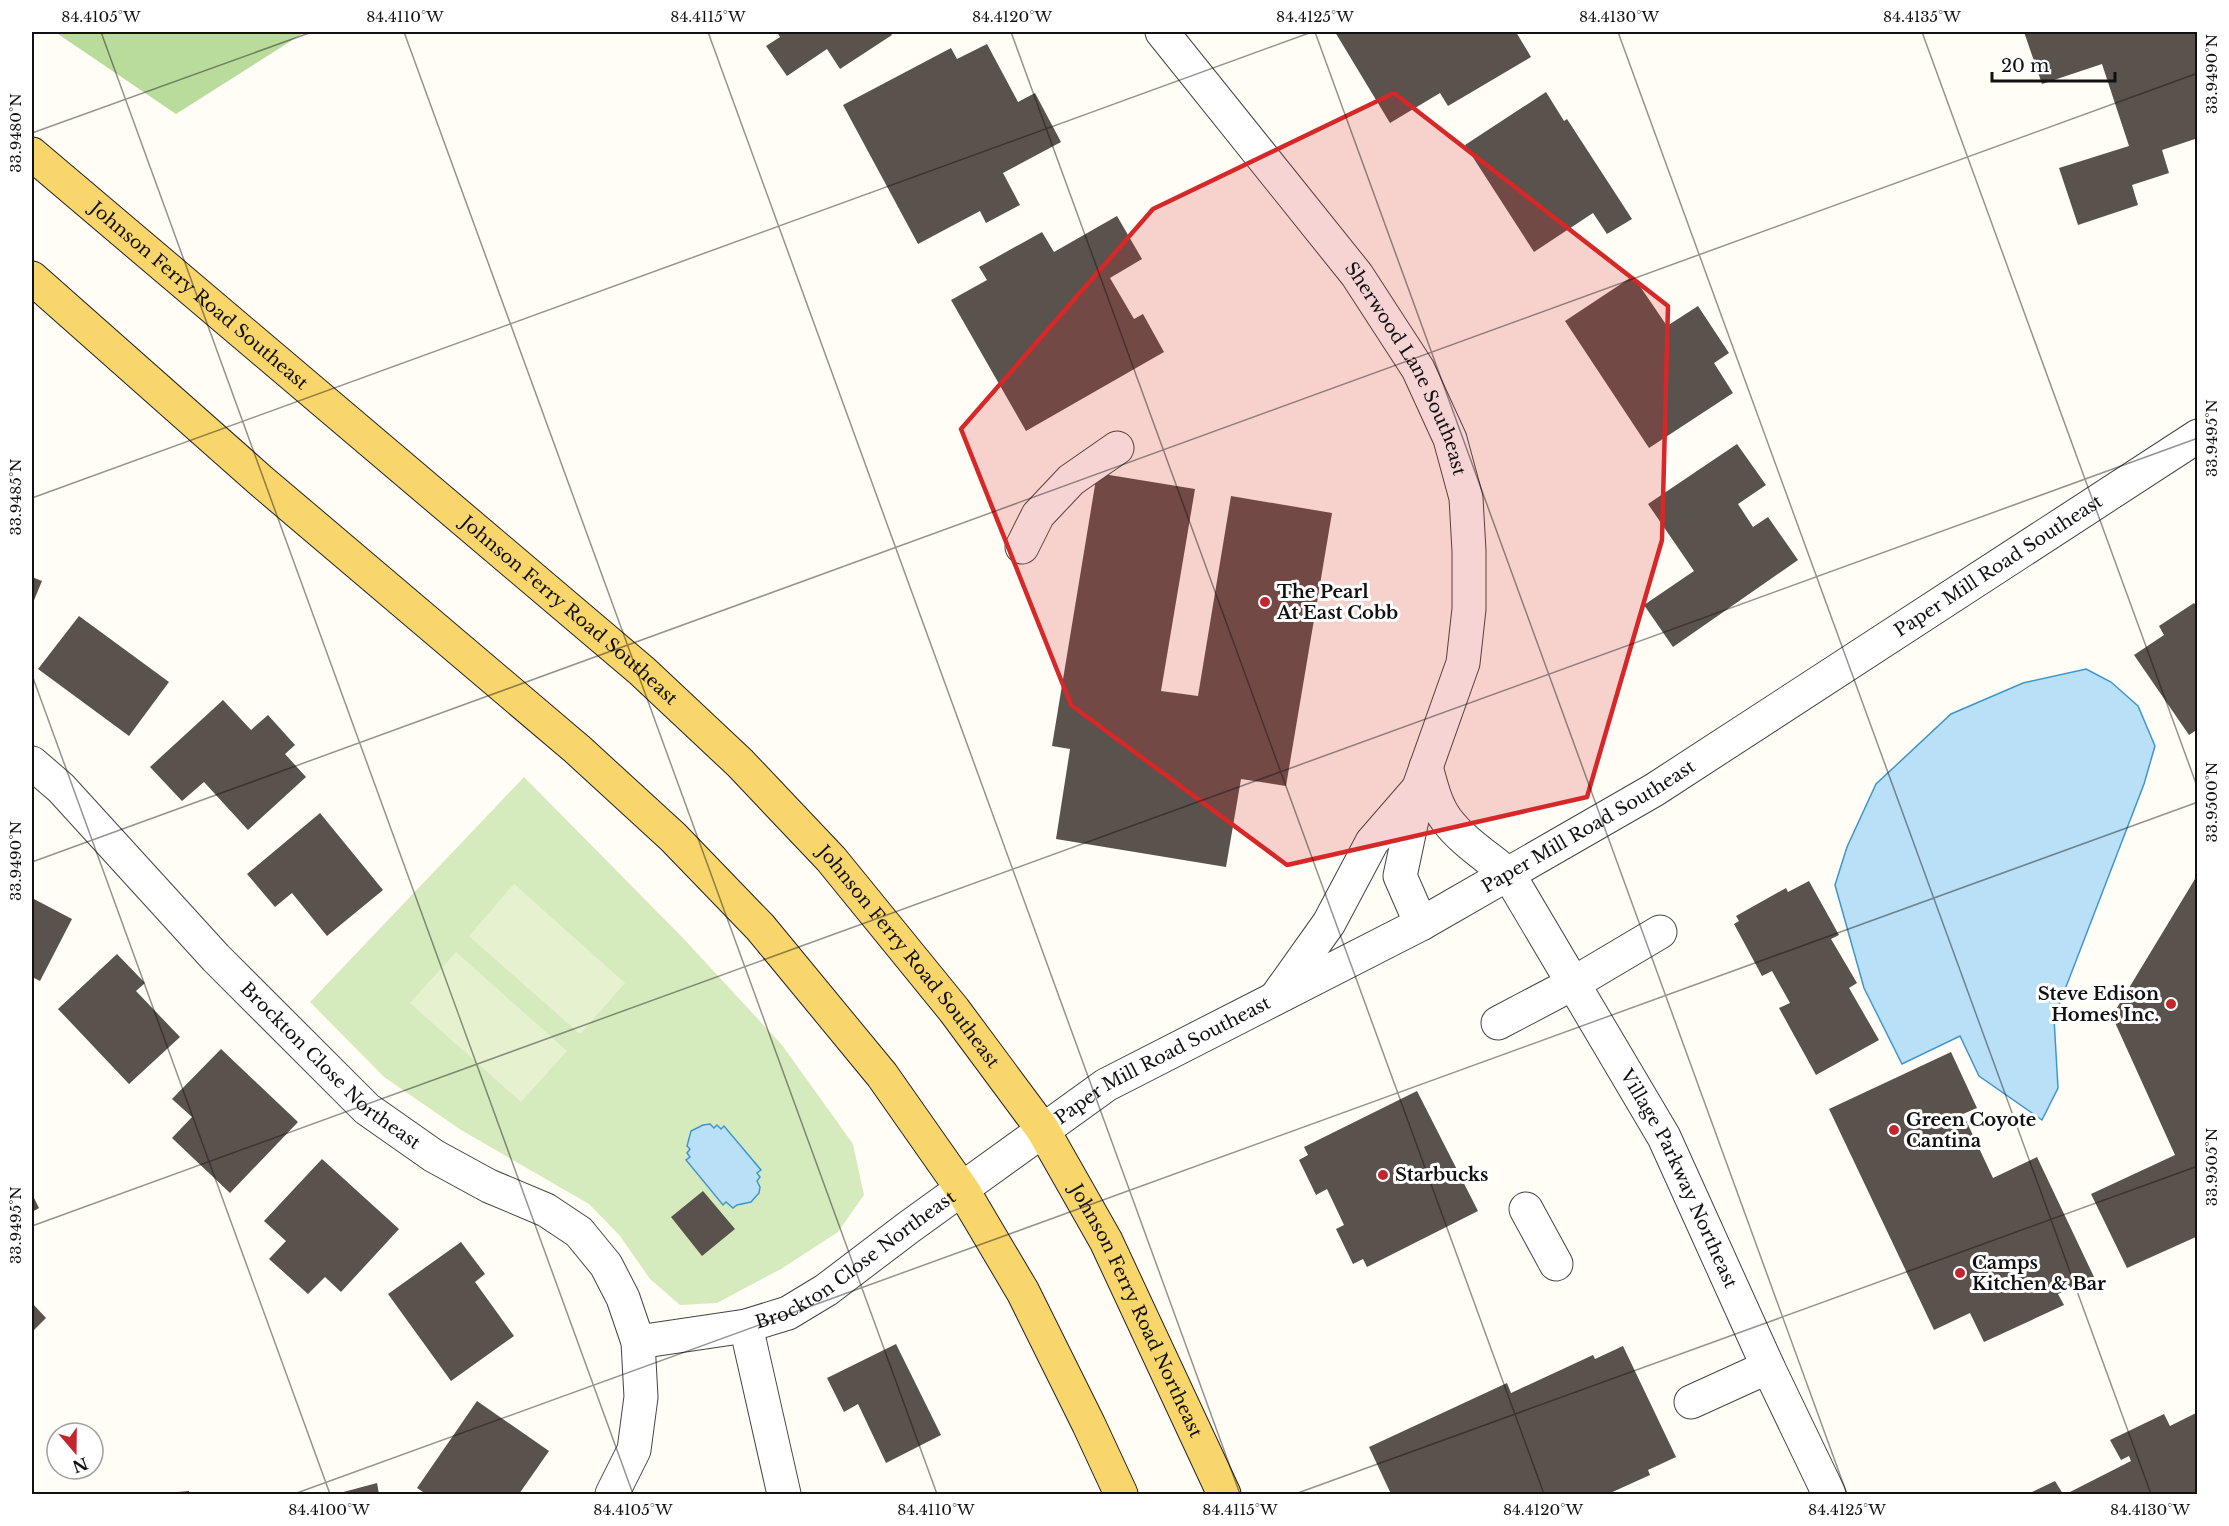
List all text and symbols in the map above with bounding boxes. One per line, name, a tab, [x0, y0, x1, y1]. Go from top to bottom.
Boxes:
text: 84.4105°W	[61, 7, 141, 26]
text: 84.4110°W	[366, 7, 444, 26]
text: 84.4115°W	[670, 7, 746, 26]
text: 84.4120°W	[972, 7, 1052, 26]
text: 84.4125°W	[1276, 7, 1354, 26]
text: 84.4130°W	[1579, 7, 1659, 26]
text: 84.4135°W	[1883, 7, 1961, 26]
text: 33.9490°N	[2202, 34, 2221, 114]
scale bar	[1992, 45, 2115, 83]
text: 20 m	[2001, 55, 2049, 77]
text: 33.9480°N	[6, 93, 25, 173]
street label: Johnson Ferry Road Southeast	[84, 196, 313, 394]
street label: Sherwood Lane Southeast	[1340, 258, 1470, 478]
text: 33.9495°N	[2202, 399, 2221, 477]
text: 33.9485°N	[6, 458, 25, 536]
street label: Paper Mill Road Southeast	[1890, 490, 2107, 642]
street label: Johnson Ferry Road Southeast	[455, 510, 682, 710]
place label: The Pearl At East Cobb	[1276, 581, 1398, 624]
marker: The Pearl At East Cobb	[1258, 595, 1272, 609]
street label: Paper Mill Road Southeast	[1478, 755, 1699, 898]
text: 33.9500°N	[2202, 762, 2221, 842]
text: 33.9490°N	[6, 821, 25, 901]
street label: Johnson Ferry Road Southeast	[812, 839, 1004, 1072]
street label: Brockton Close Northeast	[236, 978, 425, 1154]
place label: Steve Edison Homes Inc.	[2038, 983, 2159, 1026]
street label: Paper Mill Road Southeast	[1051, 992, 1274, 1129]
marker: Steve Edison Homes Inc.	[2164, 997, 2178, 1011]
street label: Village Parkway Northeast	[1615, 1065, 1742, 1292]
place label: Green Coyote Cantina	[1906, 1109, 2036, 1152]
marker: Green Coyote Cantina	[1887, 1123, 1901, 1137]
text: 33.9505°N	[2202, 1128, 2221, 1206]
place label: Starbucks	[1395, 1164, 1488, 1186]
marker: Starbucks	[1376, 1168, 1390, 1182]
street label: Johnson Ferry Road Northeast	[1064, 1178, 1207, 1441]
text: 33.9495°N	[6, 1186, 25, 1264]
street label: Brockton Close Northeast	[752, 1186, 960, 1333]
place label: Camps Kitchen & Bar	[1972, 1252, 2106, 1295]
marker: Camps Kitchen & Bar	[1953, 1266, 1967, 1280]
north arrow	[45, 1421, 105, 1481]
text: N	[70, 1453, 91, 1477]
text: 84.4100°W	[288, 1500, 370, 1519]
text: 84.4105°W	[593, 1500, 673, 1519]
text: 84.4110°W	[897, 1500, 975, 1519]
text: 84.4115°W	[1202, 1500, 1278, 1519]
text: 84.4120°W	[1503, 1500, 1583, 1519]
text: 84.4125°W	[1808, 1500, 1886, 1519]
text: 84.4130°W	[2110, 1500, 2190, 1519]

